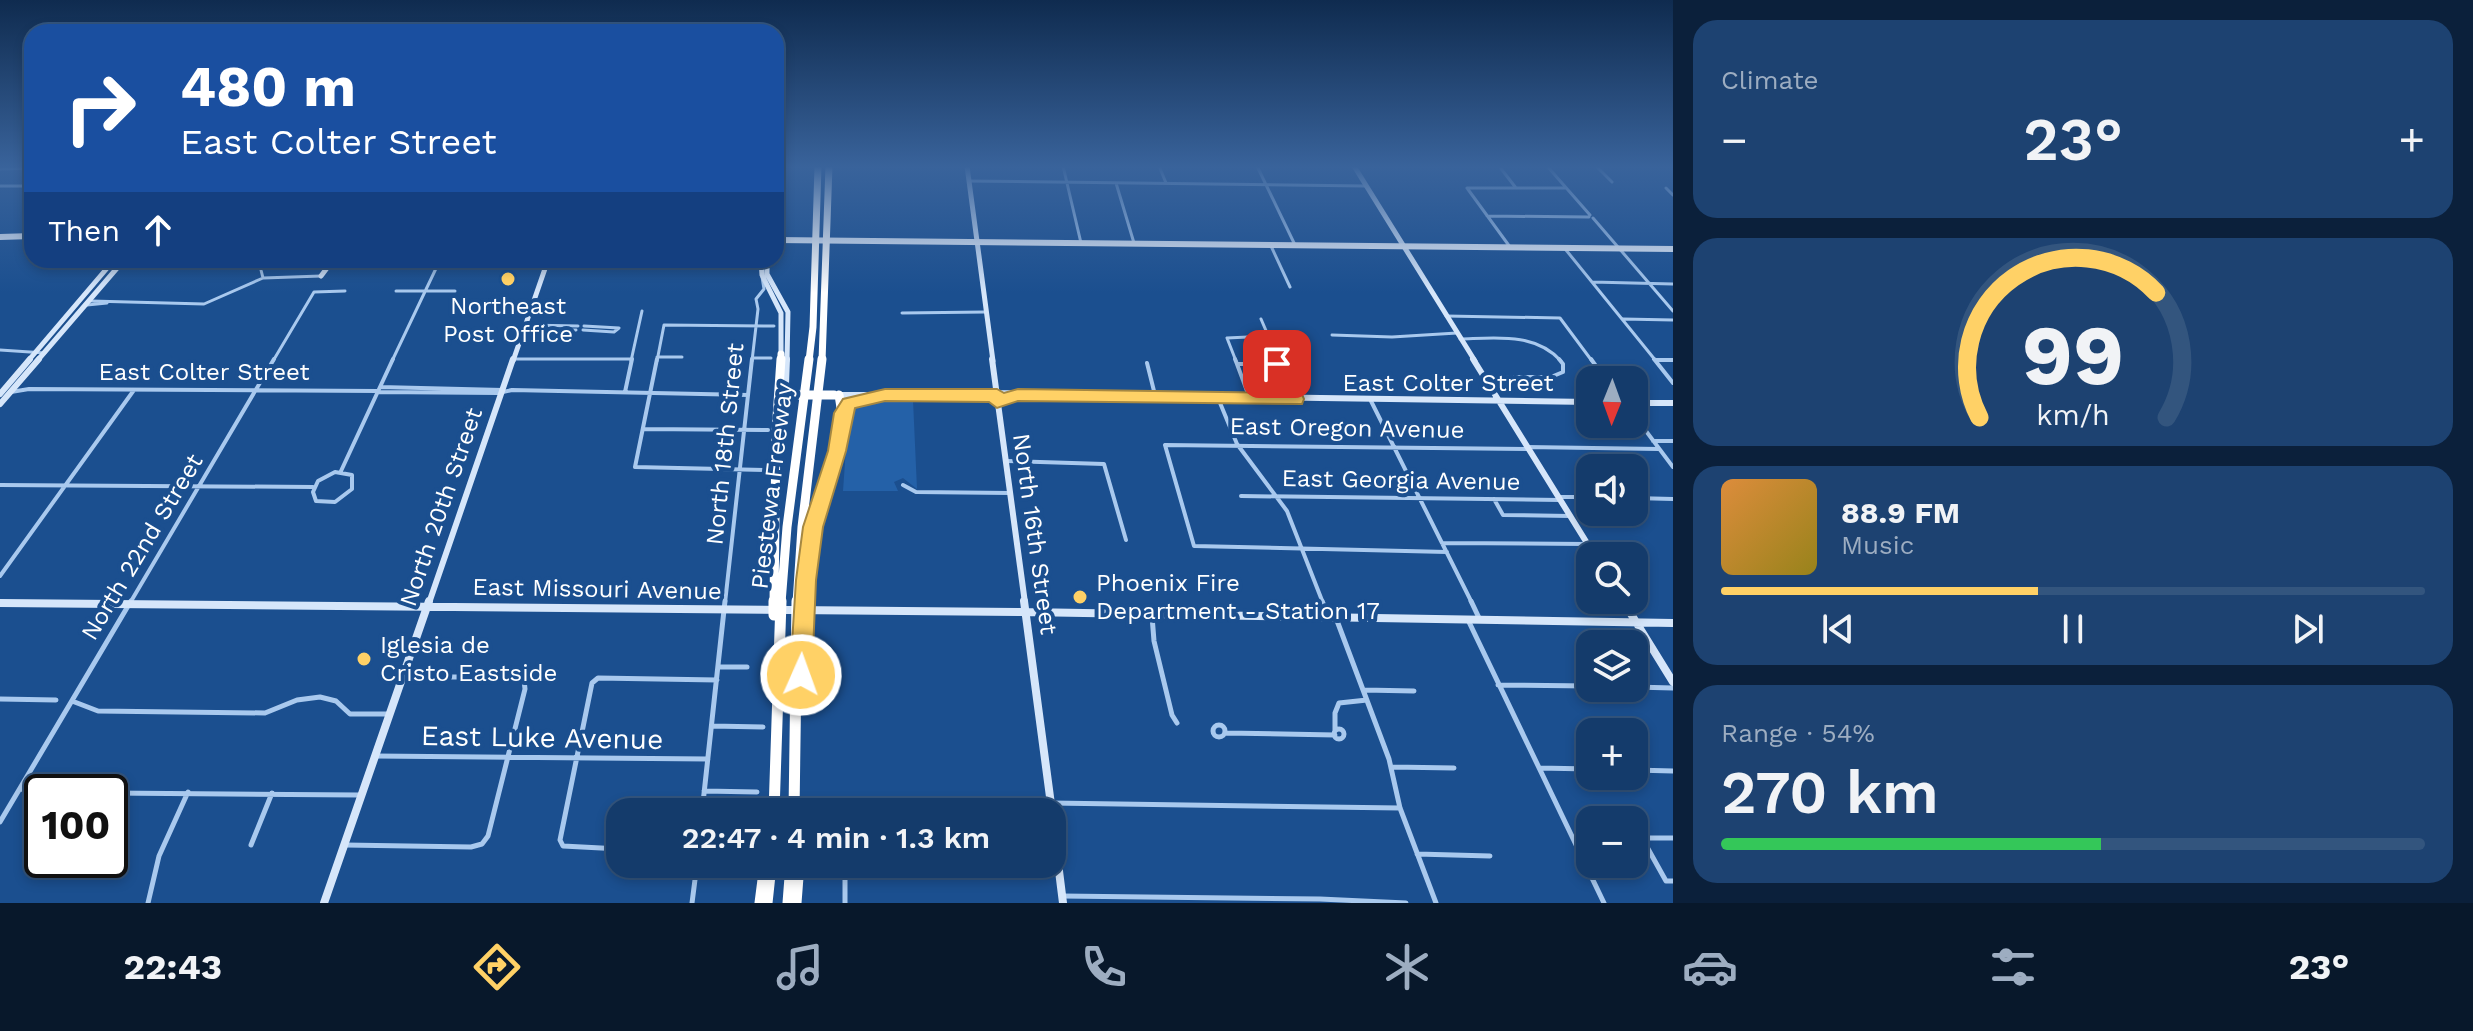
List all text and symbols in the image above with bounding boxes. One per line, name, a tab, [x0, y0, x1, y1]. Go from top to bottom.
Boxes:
text: 480 m	[180, 54, 356, 120]
icon: right	[48, 56, 152, 160]
text: Climate	[1721, 65, 1819, 95]
text: 23°	[2023, 104, 2123, 175]
text: −	[1721, 114, 1748, 166]
text: +	[2398, 114, 2425, 166]
text: East Colter Street	[180, 121, 497, 163]
icon: ahead	[136, 208, 180, 252]
text: Then	[48, 213, 120, 248]
marker: Northeast Post Office	[499, 270, 517, 288]
place label: Northeast Post Office	[443, 292, 573, 348]
text: 99	[2022, 307, 2124, 404]
pin	[1243, 330, 1311, 398]
street label: North 18th Street	[700, 342, 750, 546]
icon: arrive	[1255, 342, 1299, 386]
street label: East Colter Street	[98, 358, 310, 386]
north arrow	[1576, 366, 1648, 438]
map controls	[1576, 366, 1648, 878]
street label: East Colter Street	[1342, 369, 1554, 397]
street label: Piestewa Freeway	[745, 381, 799, 591]
text: km/h	[2036, 399, 2110, 433]
street label: North 20th Street	[394, 404, 488, 610]
street label: East Oregon Avenue	[1229, 412, 1465, 444]
street label: North 16th Street	[1007, 432, 1063, 636]
street label: North 22nd Street	[75, 449, 209, 645]
button: sound	[1576, 454, 1648, 526]
street label: East Georgia Avenue	[1281, 464, 1521, 496]
text: 88.9 FM	[1841, 495, 1960, 530]
text: Music	[1841, 530, 1914, 560]
button: search	[1576, 542, 1648, 614]
place label: Phoenix Fire Department - Station 17	[1096, 569, 1380, 625]
street label: East Missouri Avenue	[472, 573, 722, 605]
marker: Phoenix Fire Department - Station 17	[1071, 588, 1089, 606]
icon: previous	[1816, 607, 1860, 651]
icon: pause	[2051, 607, 2095, 651]
icon: next	[2286, 607, 2330, 651]
button: layers	[1576, 630, 1648, 702]
place label: Iglesia de Cristo Eastside	[380, 631, 557, 687]
position arrow	[759, 633, 843, 717]
marker: Iglesia de Cristo Eastside	[355, 650, 373, 668]
button: +	[1576, 718, 1648, 790]
text: Range · 54%	[1721, 718, 1875, 748]
street label: East Luke Avenue	[420, 719, 663, 756]
text: 270 km	[1721, 757, 1939, 828]
speed limit sign: 100	[24, 774, 128, 878]
button: −	[1576, 806, 1648, 878]
text: 22:47 · 4 min · 1.3 km	[682, 820, 990, 855]
icon: directions	[469, 939, 525, 995]
icon: music	[772, 939, 828, 995]
icon: phone	[1076, 939, 1132, 995]
icon: climate	[1379, 939, 1435, 995]
icon: car	[1682, 939, 1738, 995]
icon: filters	[1985, 939, 2041, 995]
text: 22:43	[124, 946, 222, 988]
text: 23°	[2289, 946, 2349, 988]

